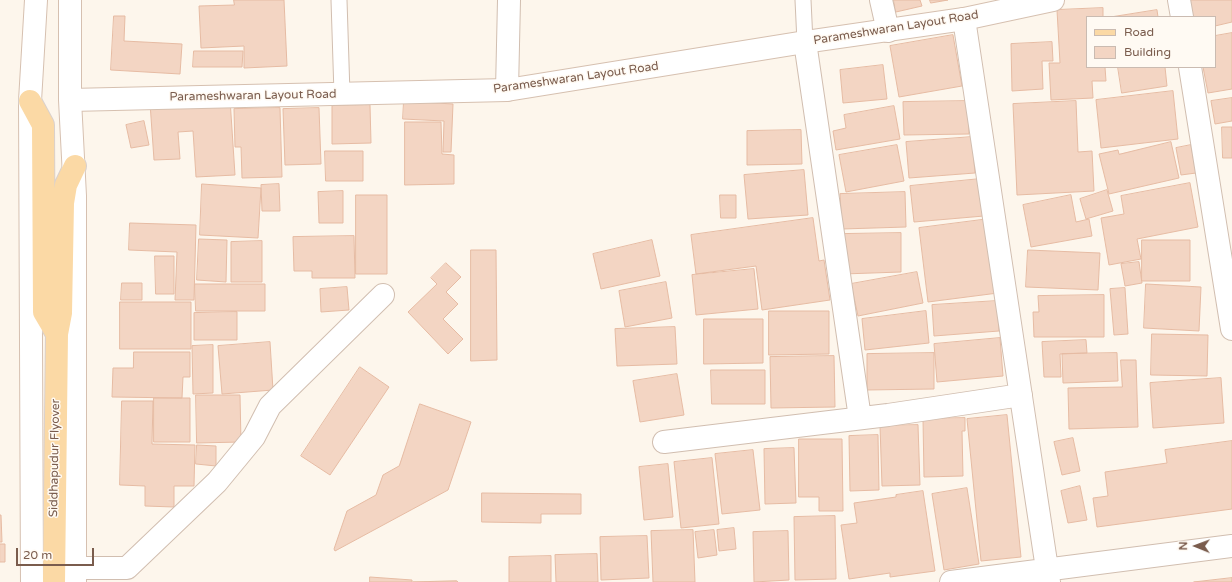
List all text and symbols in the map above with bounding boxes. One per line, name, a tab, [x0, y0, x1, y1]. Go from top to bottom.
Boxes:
street label: Parameshwaran Layout Road	[812, 8, 980, 48]
legend	[1086, 16, 1216, 68]
text: Road	[1124, 25, 1154, 39]
text: Building	[1124, 45, 1171, 59]
street label: Parameshwaran Layout Road	[492, 59, 660, 97]
street label: Parameshwaran Layout Road	[169, 87, 337, 105]
street label: Siddhapudur Flyover	[47, 399, 63, 517]
north arrow	[1176, 526, 1216, 566]
scale bar	[18, 540, 96, 566]
text: N	[1177, 541, 1190, 550]
text: 20 m	[23, 548, 52, 562]

